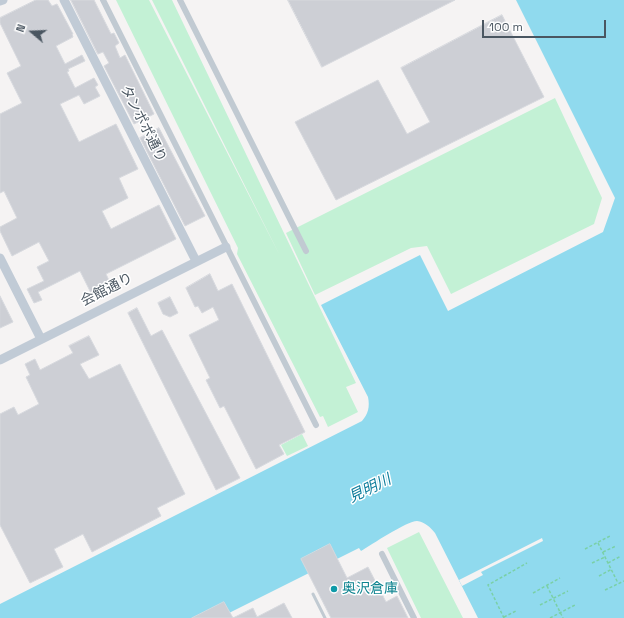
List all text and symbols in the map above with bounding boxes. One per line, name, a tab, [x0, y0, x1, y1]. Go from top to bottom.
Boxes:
north arrow	[12, 12, 52, 52]
scale bar	[484, 12, 608, 38]
text: 100 m	[489, 19, 523, 35]
text: N	[13, 22, 28, 34]
street label: タンポポ通り	[116, 83, 170, 165]
street label: 会館通り	[78, 270, 136, 310]
water label: 見明川	[346, 471, 394, 507]
place label: 奥沢倉庫	[342, 581, 398, 597]
marker: 奥沢倉庫	[329, 584, 339, 594]

